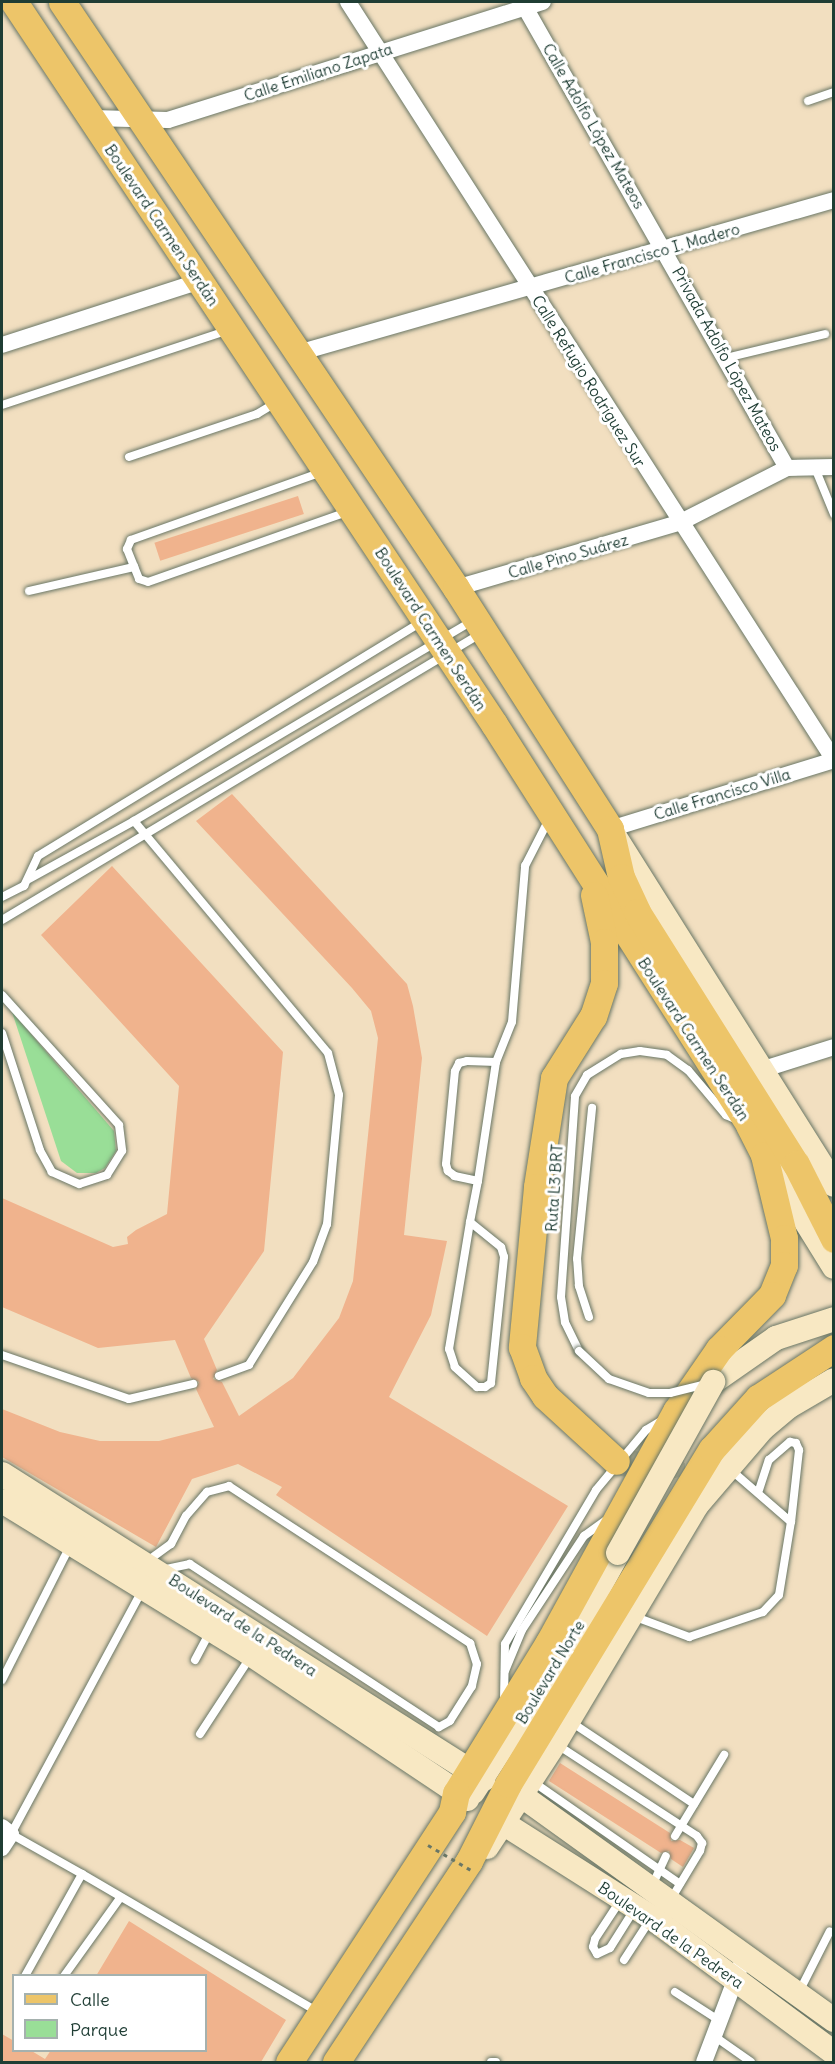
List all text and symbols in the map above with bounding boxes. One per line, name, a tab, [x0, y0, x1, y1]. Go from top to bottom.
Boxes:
street label: Calle Emiliano Zapata	[241, 39, 395, 105]
street label: Calle Adolfo López Mateos	[539, 40, 649, 212]
street label: Boulevard Carmen Serdán	[101, 141, 223, 309]
street label: Calle Francisco I. Madero	[562, 219, 742, 287]
street label: Privada Adolfo López Mateos	[668, 263, 786, 455]
street label: Calle Refugio Rodríguez Sur	[528, 292, 650, 470]
street label: Calle Pino Suárez	[506, 530, 630, 582]
street label: Boulevard Carmen Serdán	[371, 544, 491, 714]
street label: Calle Francisco Villa	[651, 764, 793, 824]
street label: Boulevard Carmen Serdán	[634, 954, 754, 1124]
street label: Ruta L3 BRT	[541, 1143, 567, 1233]
street label: Boulevard de la Pedrera	[165, 1570, 321, 1680]
street label: Boulevard Norte	[511, 1617, 589, 1727]
street label: Boulevard de la Pedrera	[595, 1878, 747, 1992]
legend	[12, 1974, 207, 2052]
text: Calle	[70, 1988, 110, 2011]
text: Parque	[70, 2018, 128, 2041]

